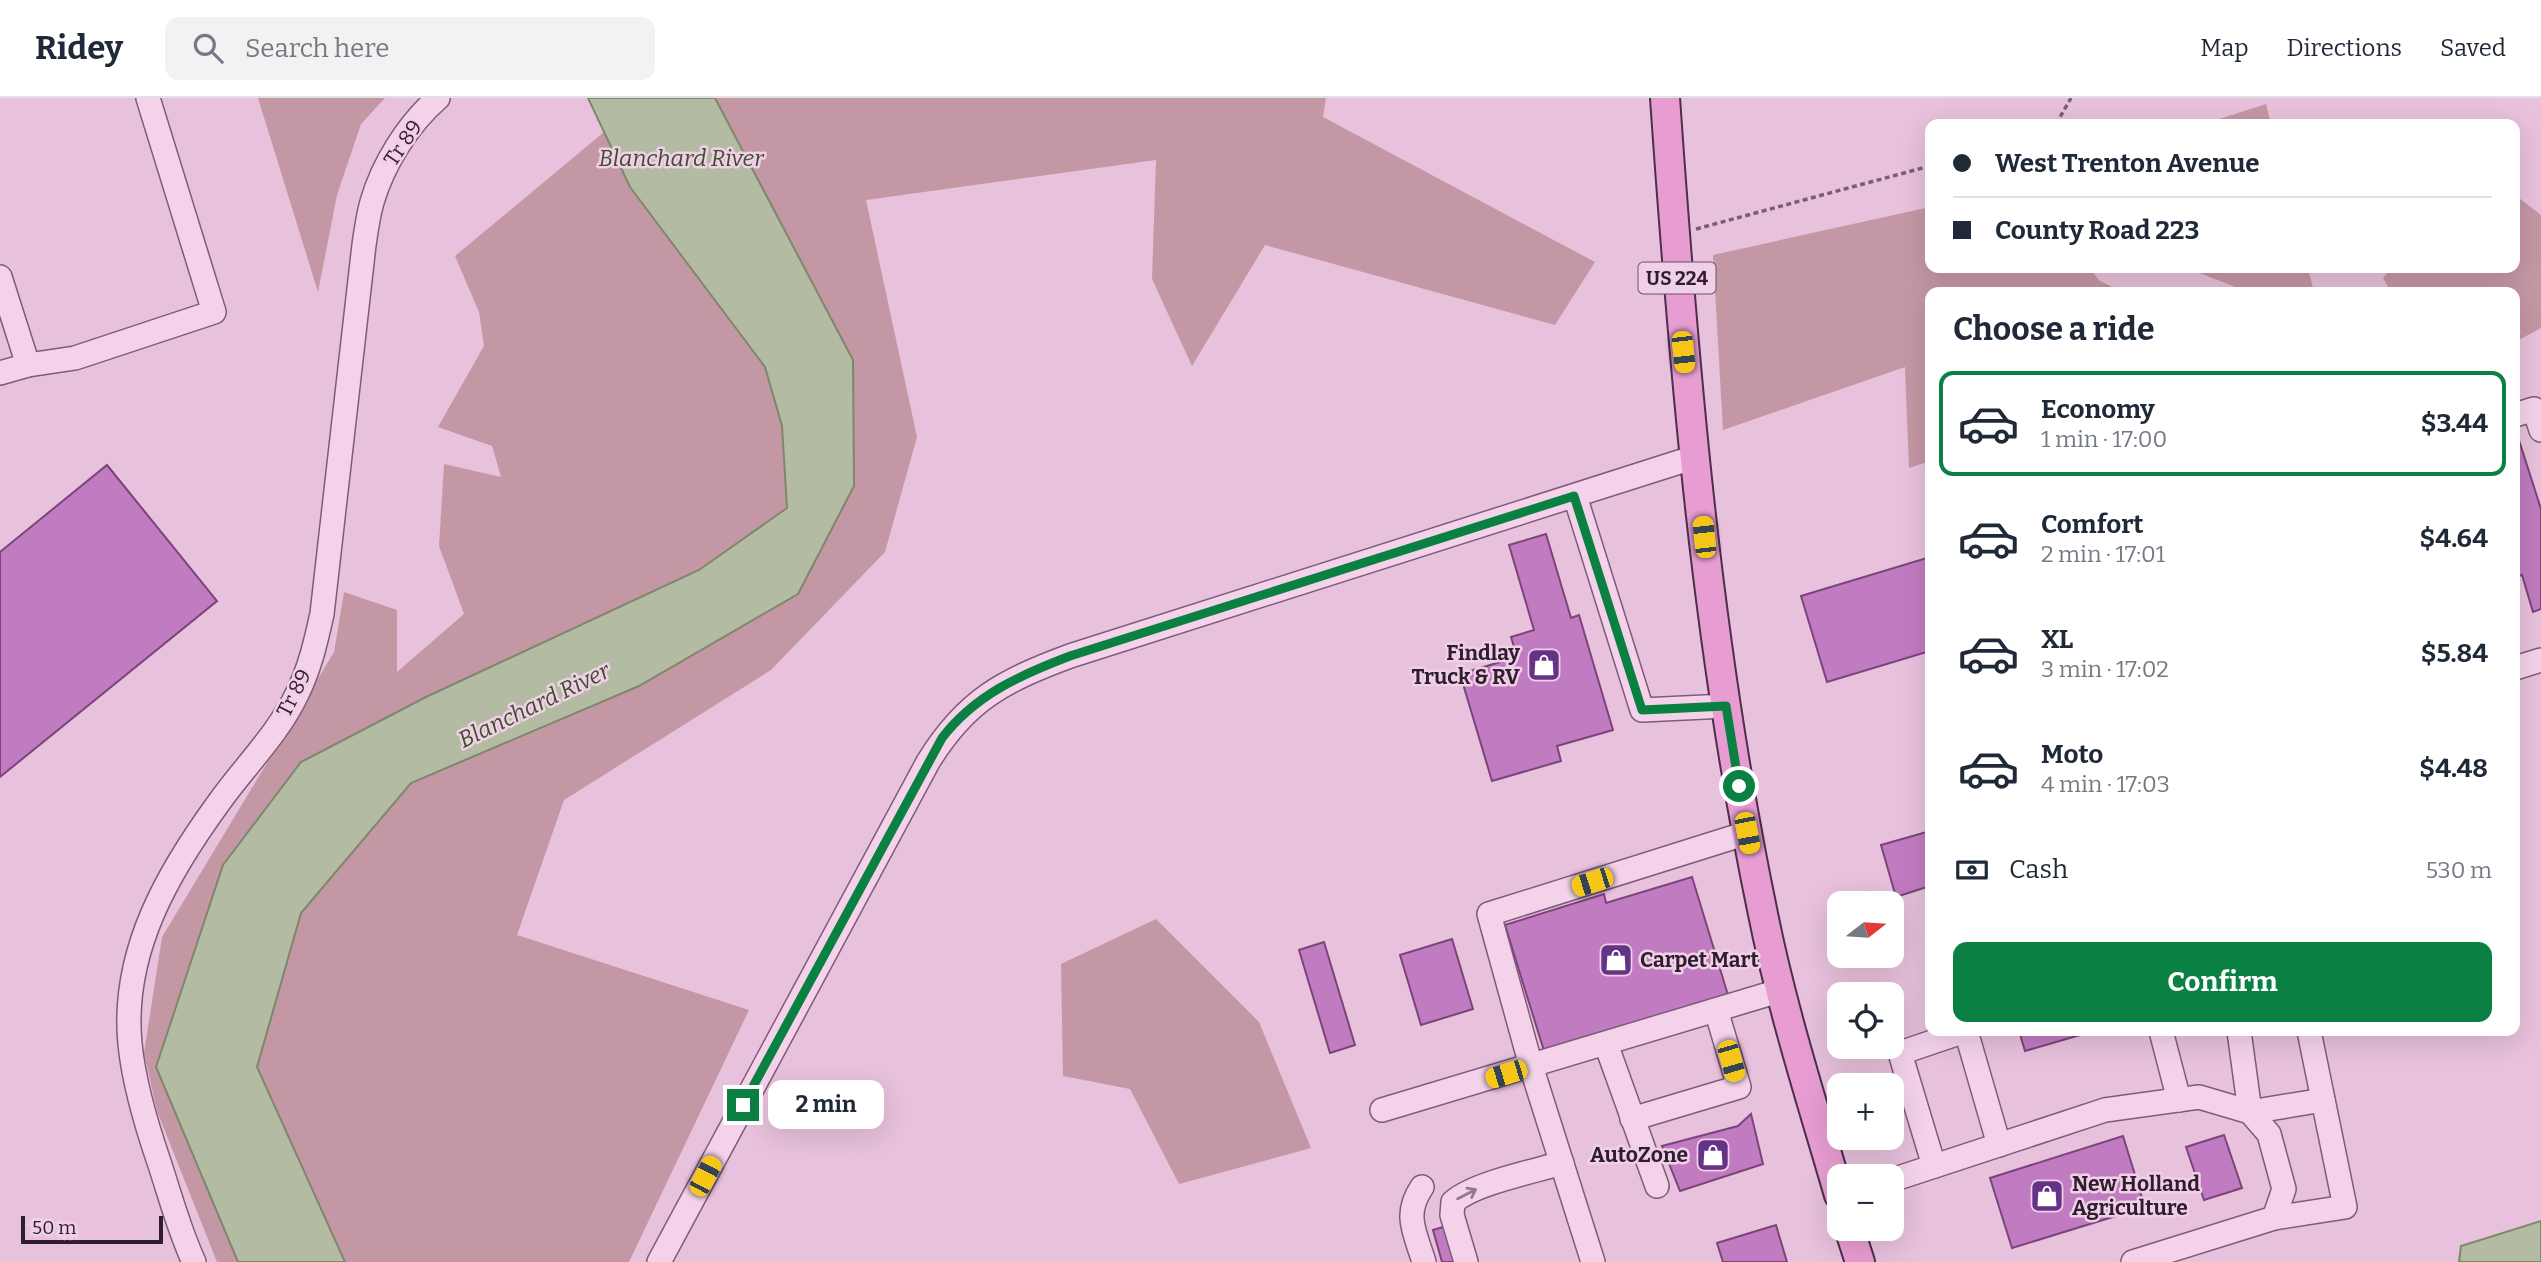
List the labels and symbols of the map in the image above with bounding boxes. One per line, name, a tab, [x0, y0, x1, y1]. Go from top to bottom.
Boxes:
street label: Tr 89	[378, 115, 428, 171]
water label: Blanchard River	[599, 144, 765, 172]
road number: US 224	[1638, 262, 1716, 294]
car	[1671, 330, 1696, 374]
car	[1692, 515, 1717, 559]
place label: Findlay Truck & RV	[1411, 640, 1520, 690]
shop icon: Findlay Truck & RV	[1525, 646, 1563, 684]
water label: Blanchard River	[454, 656, 616, 754]
street label: Tr 89	[271, 665, 317, 721]
route start	[1723, 770, 1755, 802]
car	[1733, 810, 1762, 856]
car	[1569, 866, 1616, 898]
north arrow	[1827, 891, 1904, 968]
shop icon: Carpet Mart	[1597, 941, 1635, 979]
place label: Carpet Mart	[1640, 947, 1759, 973]
car	[1716, 1038, 1747, 1084]
car	[1483, 1058, 1530, 1090]
callout: 2 min	[768, 1080, 883, 1130]
route end	[727, 1089, 759, 1121]
shop icon: AutoZone	[1694, 1136, 1732, 1174]
place label: AutoZone	[1590, 1142, 1688, 1168]
car	[686, 1153, 725, 1199]
place label: New Holland Agriculture	[2072, 1171, 2200, 1221]
shop icon: New Holland Agriculture	[2028, 1177, 2066, 1215]
one-way arrow	[1456, 1186, 1476, 1200]
scale bar	[21, 1213, 163, 1245]

